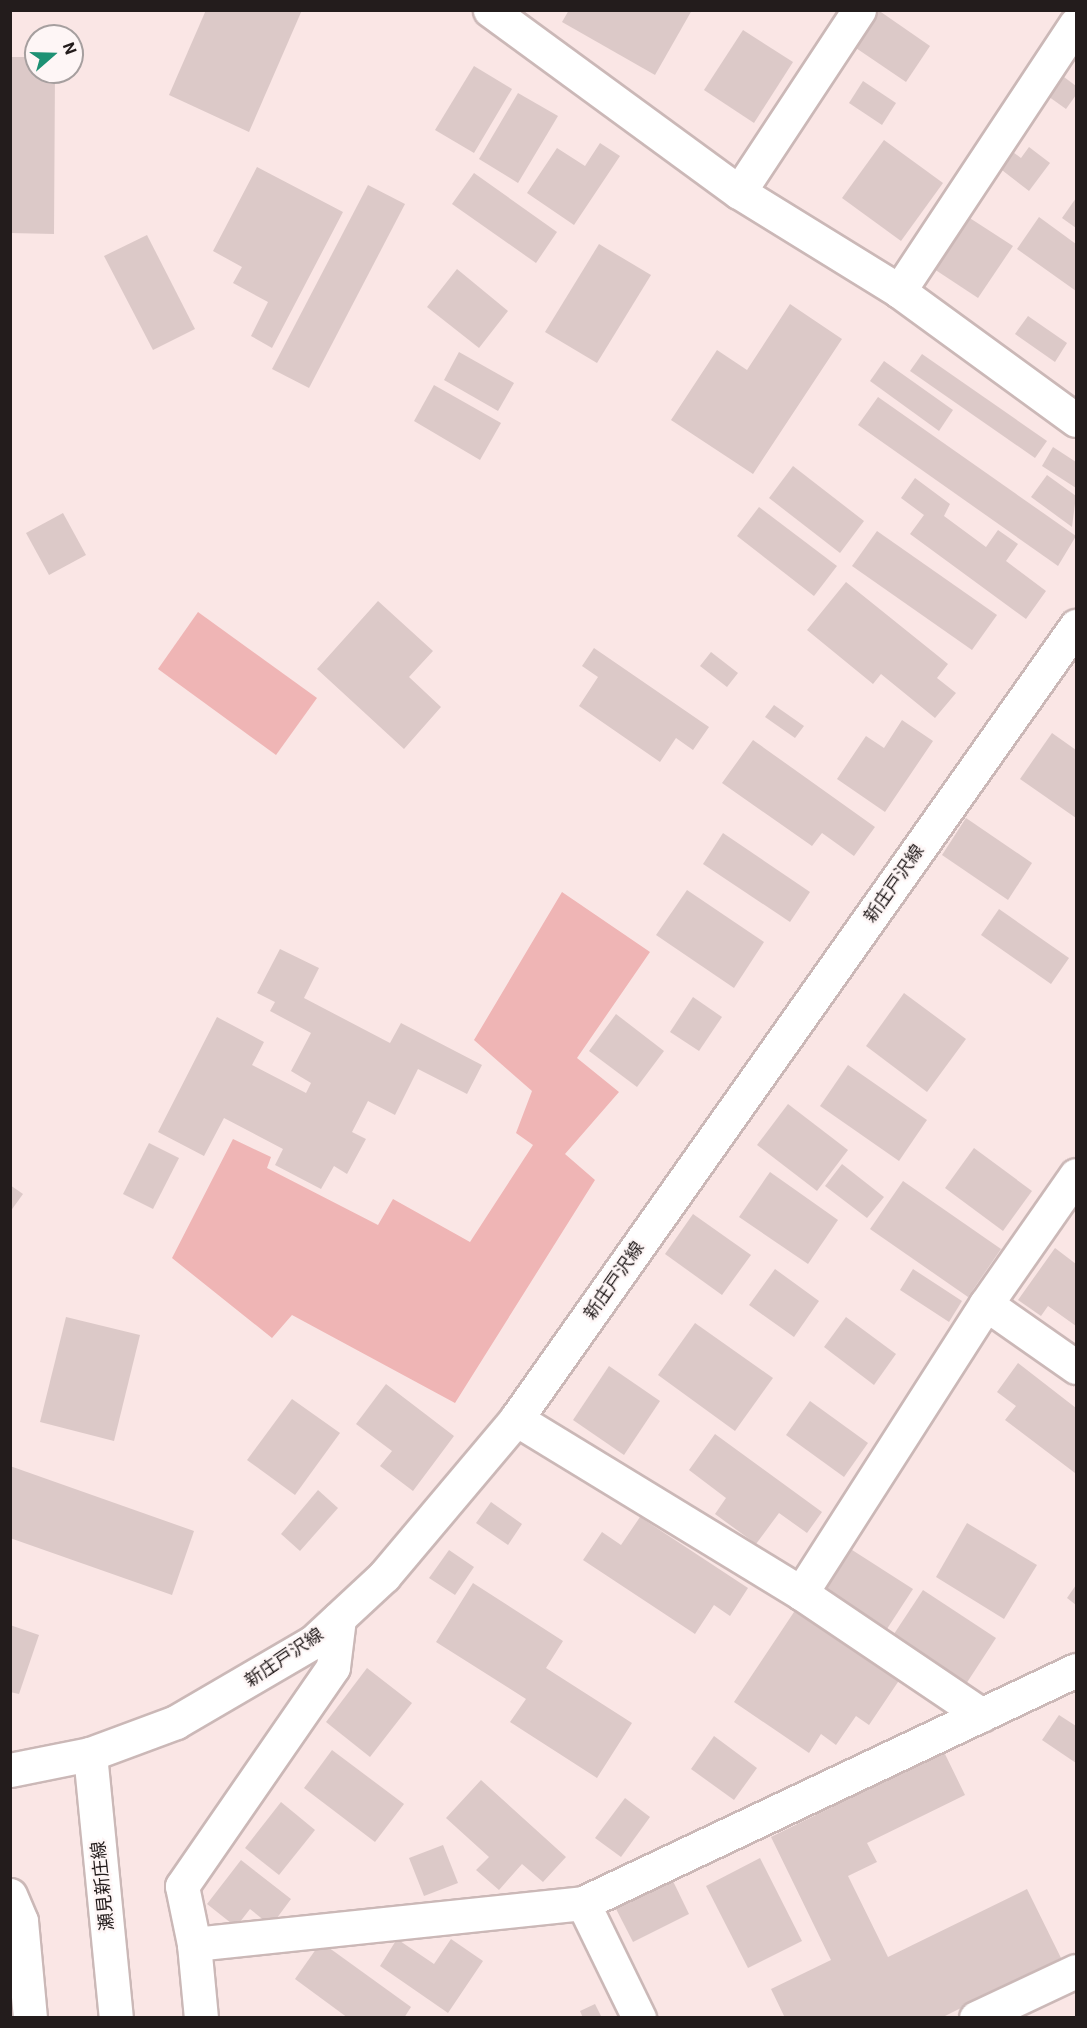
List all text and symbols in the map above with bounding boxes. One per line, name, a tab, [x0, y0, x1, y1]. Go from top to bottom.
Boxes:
north arrow	[24, 24, 84, 84]
text: N	[59, 40, 80, 57]
street label: 新庄戸沢線	[859, 841, 929, 927]
street label: 新庄戸沢線	[579, 1238, 649, 1324]
street label: 新庄戸沢線	[241, 1624, 327, 1692]
street label: 瀬見新庄線	[88, 1840, 118, 1932]

